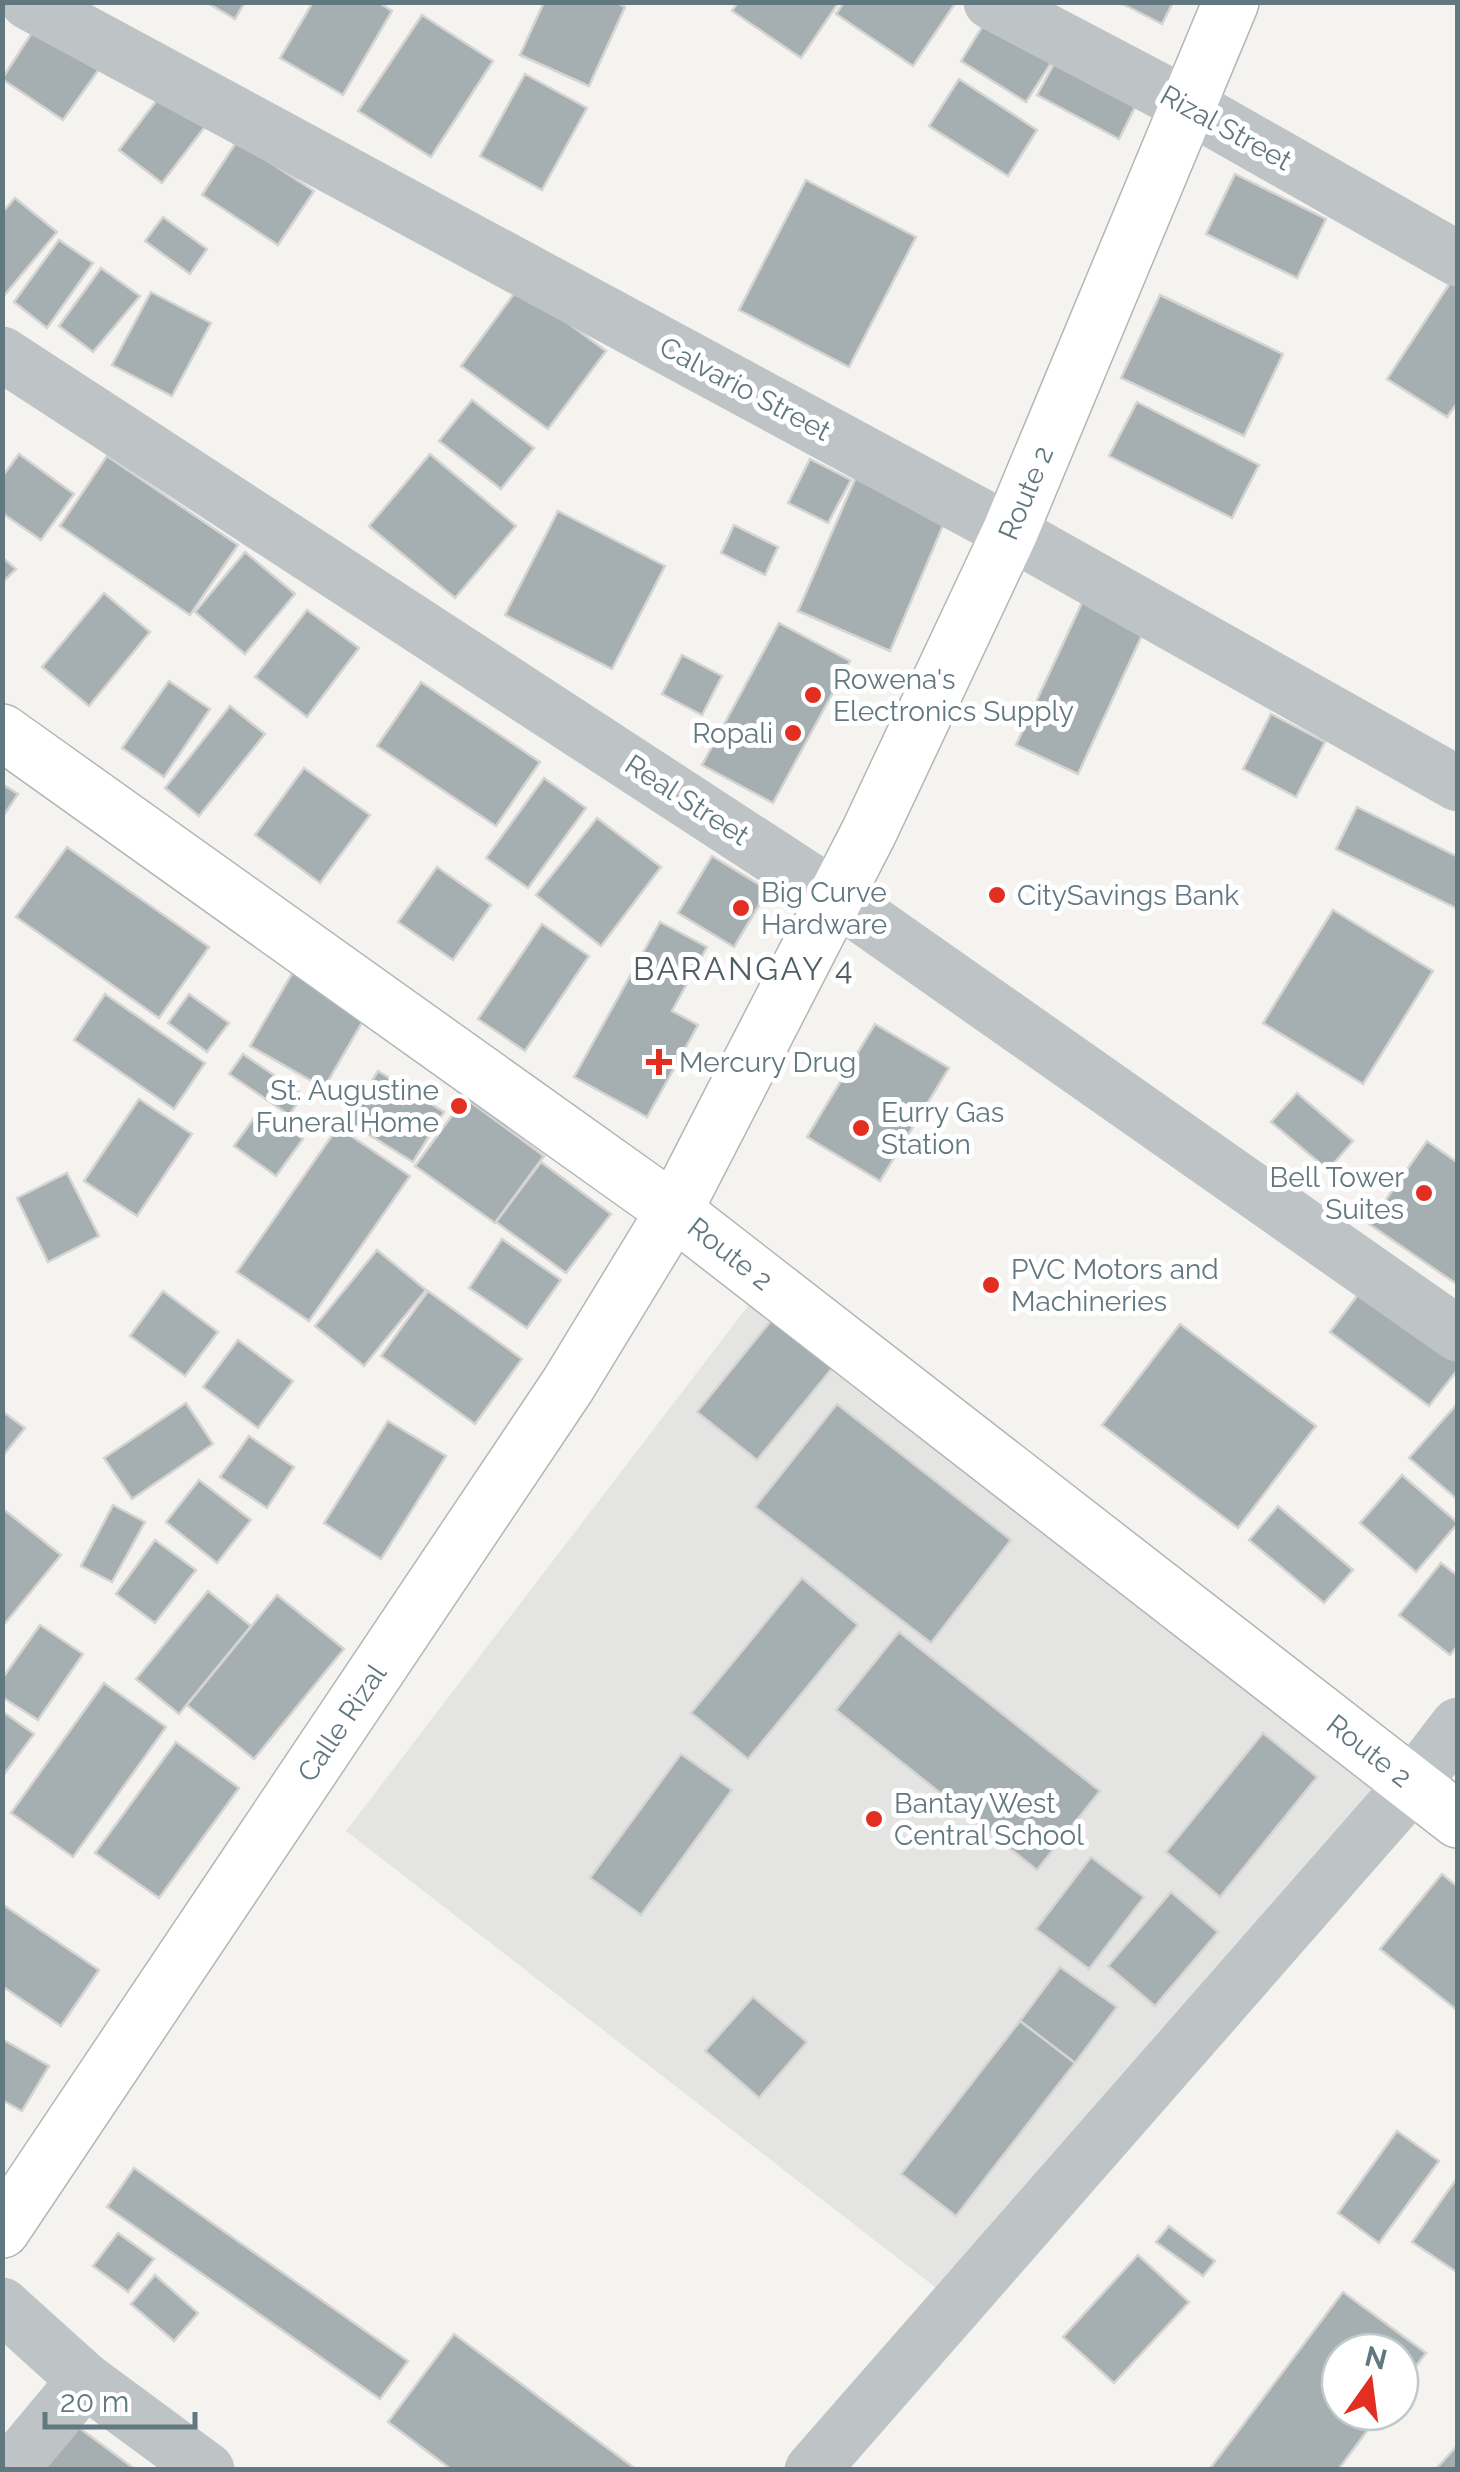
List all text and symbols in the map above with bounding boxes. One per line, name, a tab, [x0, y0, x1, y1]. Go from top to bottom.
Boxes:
street label: Rizal Street	[1155, 78, 1298, 178]
street label: Calvario Street	[654, 330, 837, 448]
street label: Route 2	[992, 441, 1060, 545]
place label: Rowena's Electronics Supply	[833, 663, 1074, 728]
marker: Rowena's Electronics Supply	[802, 684, 824, 706]
place label: Ropali	[692, 717, 773, 750]
marker: Ropali	[782, 722, 804, 744]
street label: Real Street	[619, 748, 756, 853]
place label: Big Curve Hardware	[761, 876, 887, 941]
place label: CitySavings Bank	[1017, 879, 1239, 912]
marker: CitySavings Bank	[986, 884, 1008, 906]
marker: Big Curve Hardware	[730, 897, 752, 919]
district label: BARANGAY 4	[633, 950, 855, 987]
place label: Mercury Drug	[679, 1046, 856, 1079]
marker: Mercury Drug	[648, 1051, 670, 1073]
place label: St. Augustine Funeral Home	[256, 1074, 439, 1139]
marker: St. Augustine Funeral Home	[448, 1095, 470, 1117]
place label: Eurry Gas Station	[881, 1096, 1004, 1161]
marker: Eurry Gas Station	[850, 1117, 872, 1139]
place label: Bell Tower Suites	[1270, 1161, 1404, 1226]
marker: Bell Tower Suites	[1413, 1182, 1435, 1204]
street label: Route 2	[681, 1211, 779, 1297]
place label: PVC Motors and Machineries	[1011, 1253, 1219, 1318]
marker: PVC Motors and Machineries	[980, 1274, 1002, 1296]
street label: Calle Rizal	[291, 1658, 393, 1788]
street label: Route 2	[1320, 1708, 1418, 1794]
place label: Bantay West Central School	[894, 1787, 1084, 1852]
marker: Bantay West Central School	[863, 1808, 885, 1830]
north arrow	[1320, 2332, 1420, 2432]
text: N	[1362, 2340, 1390, 2377]
scale bar	[45, 2367, 195, 2429]
text: 20 m	[60, 2384, 129, 2419]

